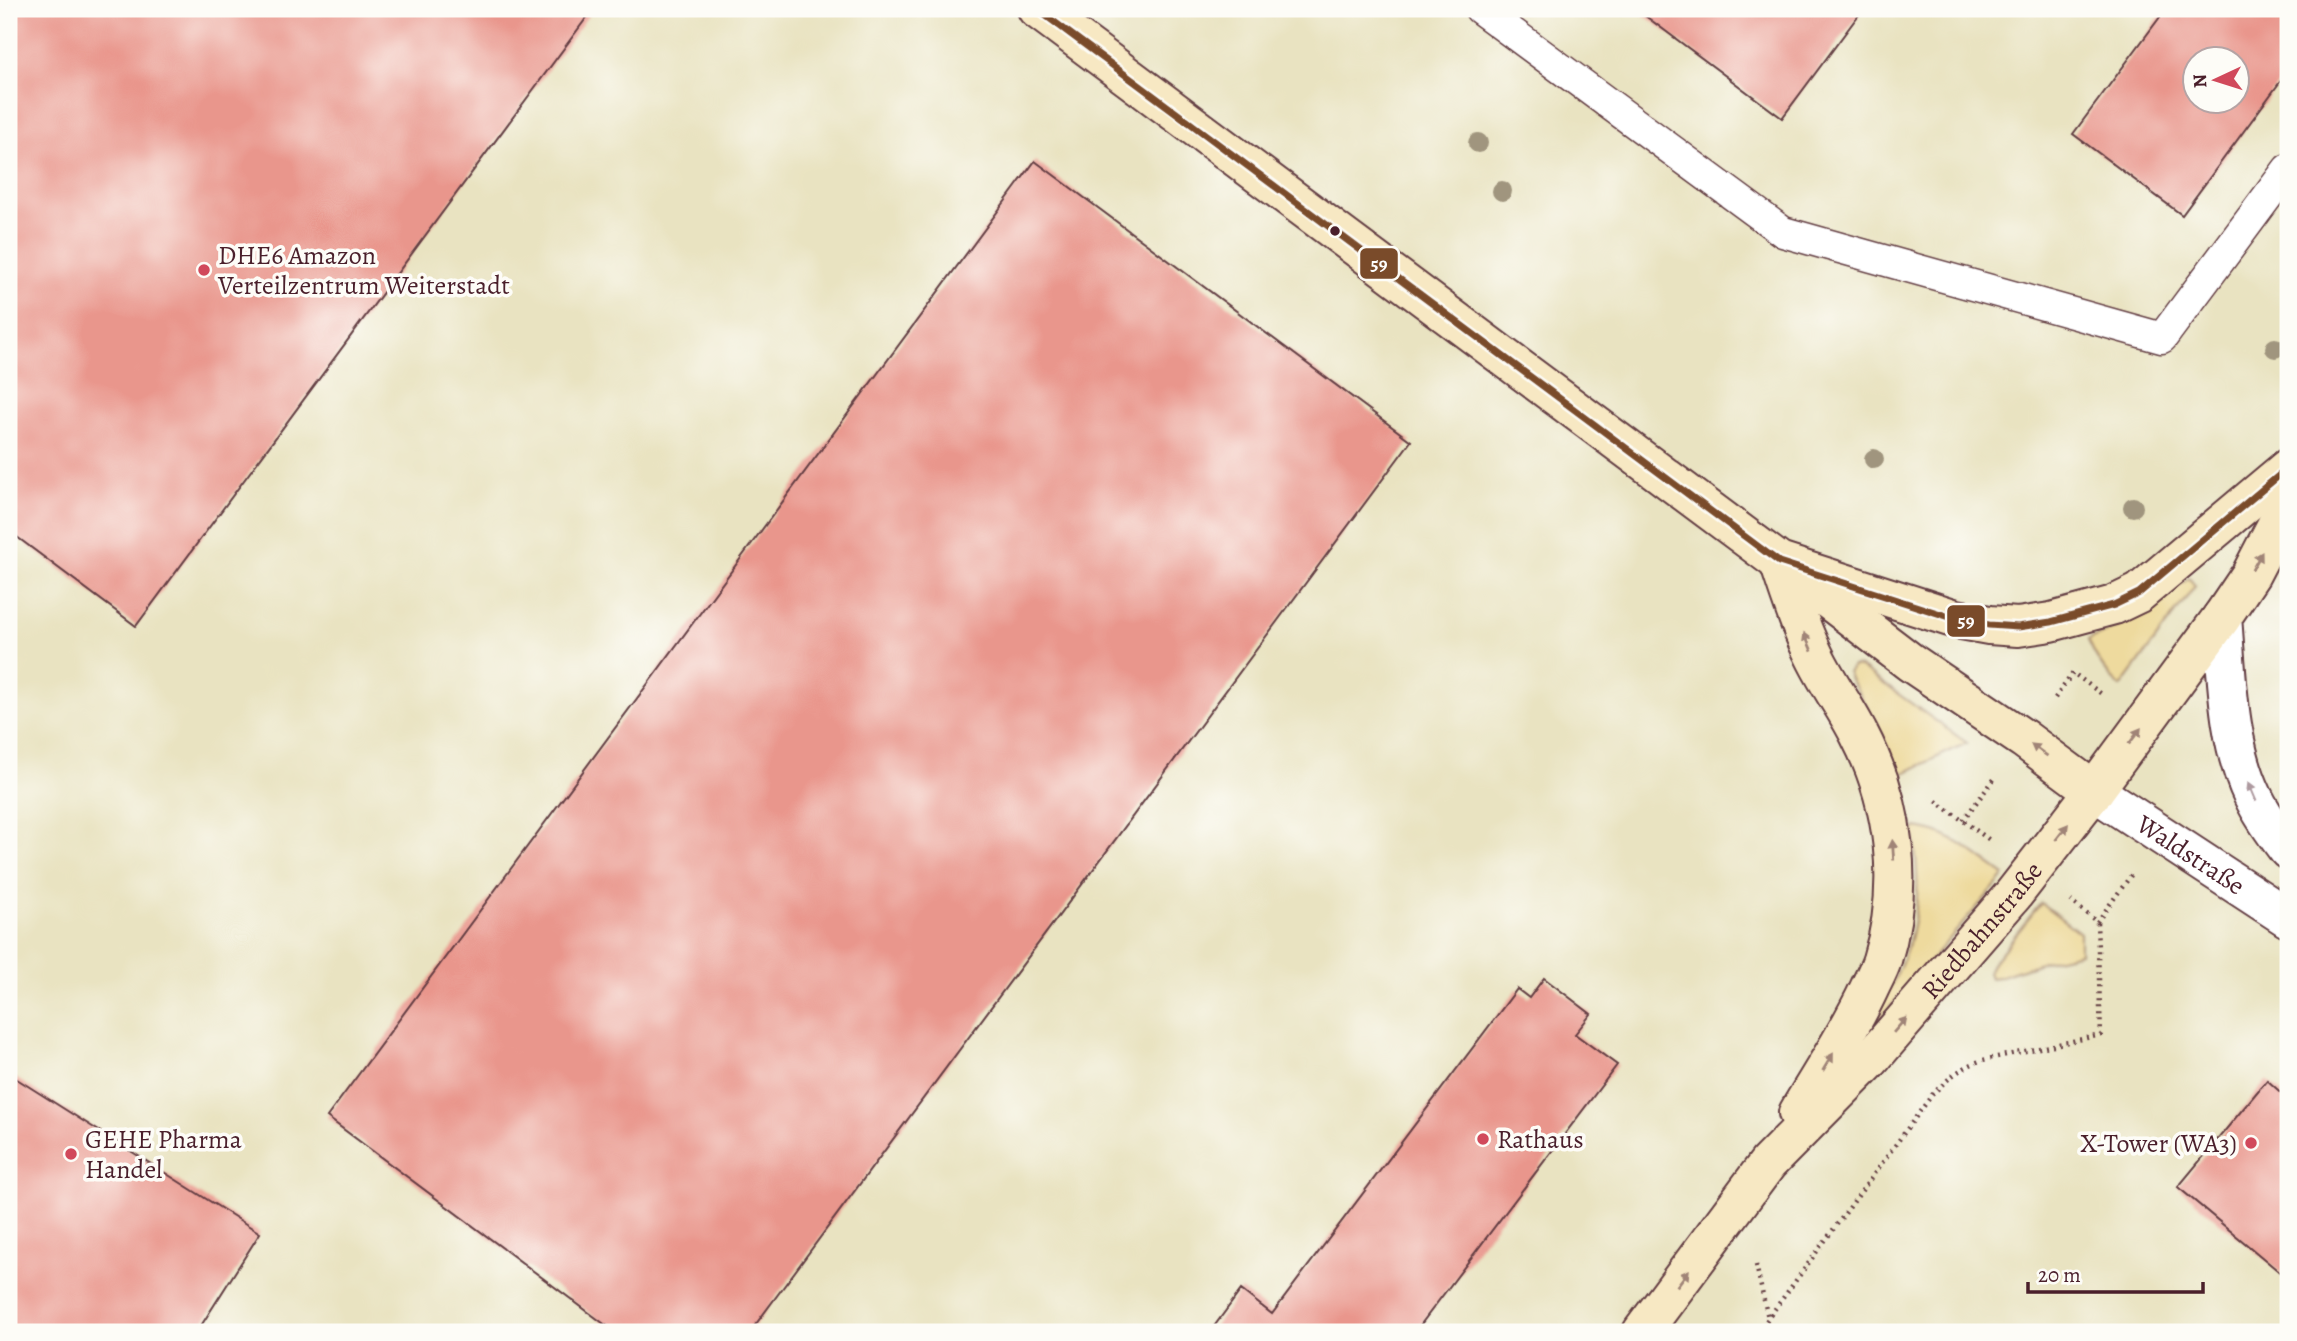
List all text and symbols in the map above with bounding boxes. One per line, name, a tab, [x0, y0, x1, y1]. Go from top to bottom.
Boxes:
north arrow	[2182, 46, 2252, 116]
text: N	[2187, 73, 2213, 89]
unlabelled marker	[1328, 224, 1342, 238]
place label: DHE6 Amazon Verteilzentrum Weiterstadt	[217, 238, 510, 303]
line badge: 59	[1359, 247, 1399, 280]
text: 59	[1371, 251, 1388, 277]
marker: DHE6 Amazon Verteilzentrum Weiterstadt	[196, 262, 212, 278]
one-way arrow	[2251, 551, 2263, 571]
line badge: 59	[1946, 604, 1986, 638]
text: 59	[1958, 608, 1975, 634]
one-way arrow	[1802, 631, 1813, 652]
one-way arrow	[2128, 727, 2142, 745]
one-way arrow	[2030, 743, 2048, 757]
one-way arrow	[2246, 782, 2258, 802]
street label: Waldstraße	[2129, 806, 2252, 903]
one-way arrow	[2054, 824, 2069, 842]
one-way arrow	[1887, 839, 1898, 861]
street label: Riedbahnstraße	[1914, 855, 2050, 1007]
one-way arrow	[1892, 1017, 1907, 1034]
one-way arrow	[1822, 1053, 1834, 1072]
place label: GEHE Pharma Handel	[85, 1122, 242, 1187]
place label: Rathaus	[1497, 1122, 1584, 1157]
place label: X-Tower (WA3)	[2080, 1126, 2237, 1161]
marker: Rathaus	[1475, 1131, 1491, 1147]
marker: X-Tower (WA3)	[2243, 1135, 2259, 1151]
marker: GEHE Pharma Handel	[63, 1146, 79, 1162]
scale bar	[2028, 1250, 2202, 1294]
text: 20 m	[2038, 1261, 2081, 1289]
one-way arrow	[1676, 1268, 1690, 1287]

